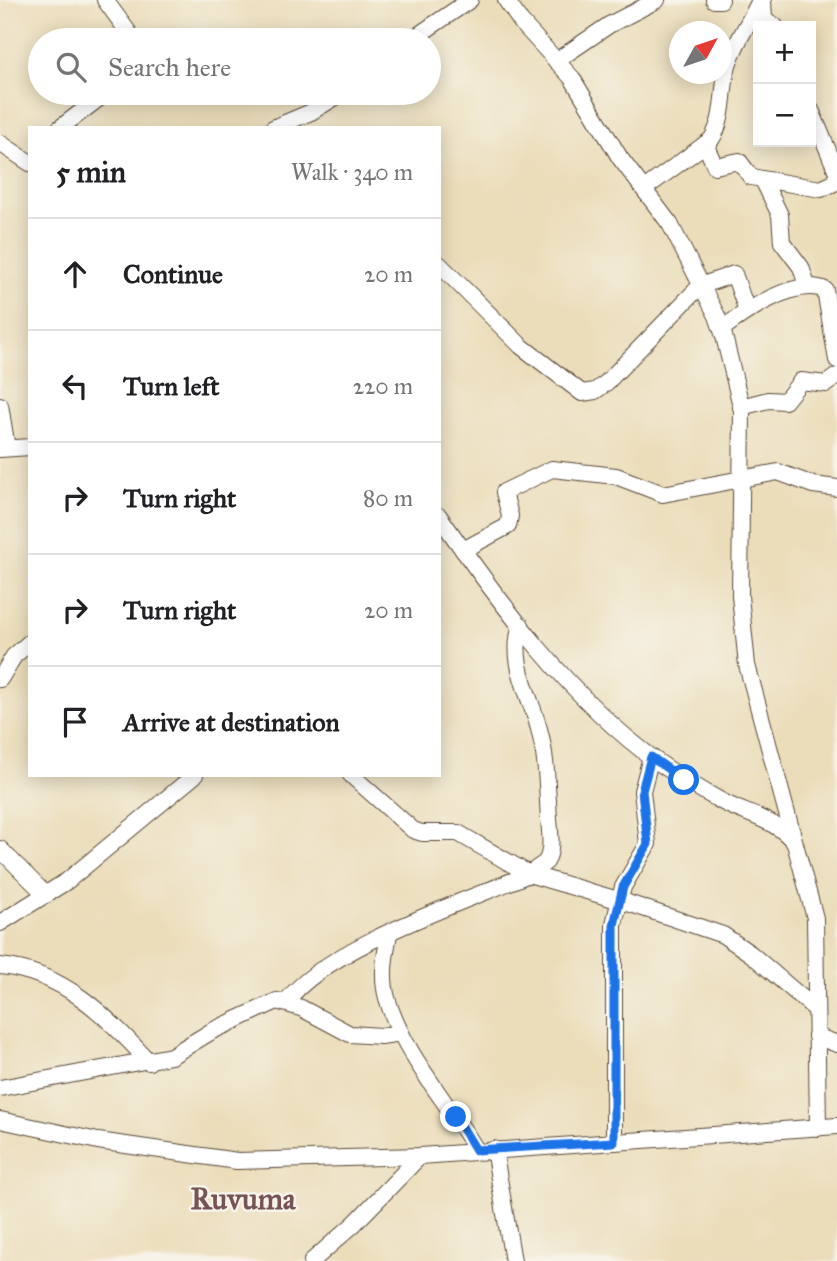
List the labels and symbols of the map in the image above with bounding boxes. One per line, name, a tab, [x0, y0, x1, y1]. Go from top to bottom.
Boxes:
north arrow	[669, 21, 732, 84]
route start	[668, 764, 699, 795]
route end	[440, 1101, 471, 1132]
district label: Ruvuma	[190, 1181, 297, 1217]

